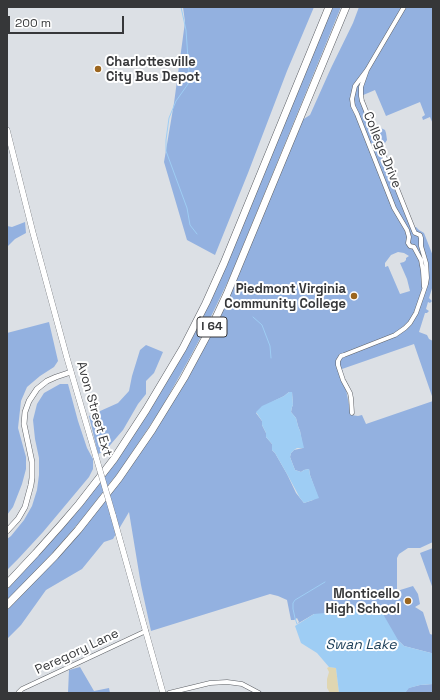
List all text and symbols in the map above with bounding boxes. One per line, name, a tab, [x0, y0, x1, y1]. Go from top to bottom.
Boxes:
scale bar	[10, 8, 126, 34]
text: 200 m	[15, 15, 51, 31]
place label: Charlottesville City Bus Depot	[106, 54, 200, 85]
marker: Charlottesville City Bus Depot	[93, 64, 103, 74]
street label: College Drive	[360, 110, 404, 190]
place label: Piedmont Virginia Community College	[224, 281, 346, 312]
marker: Piedmont Virginia Community College	[349, 291, 359, 301]
road number: I 64	[197, 317, 227, 337]
street label: Avon Street Ext	[73, 360, 115, 458]
place label: Monticello High School	[326, 586, 400, 617]
marker: Monticello High School	[403, 596, 413, 606]
street label: Peregory Lane	[33, 626, 121, 678]
water label: Swan Lake	[325, 637, 397, 653]

